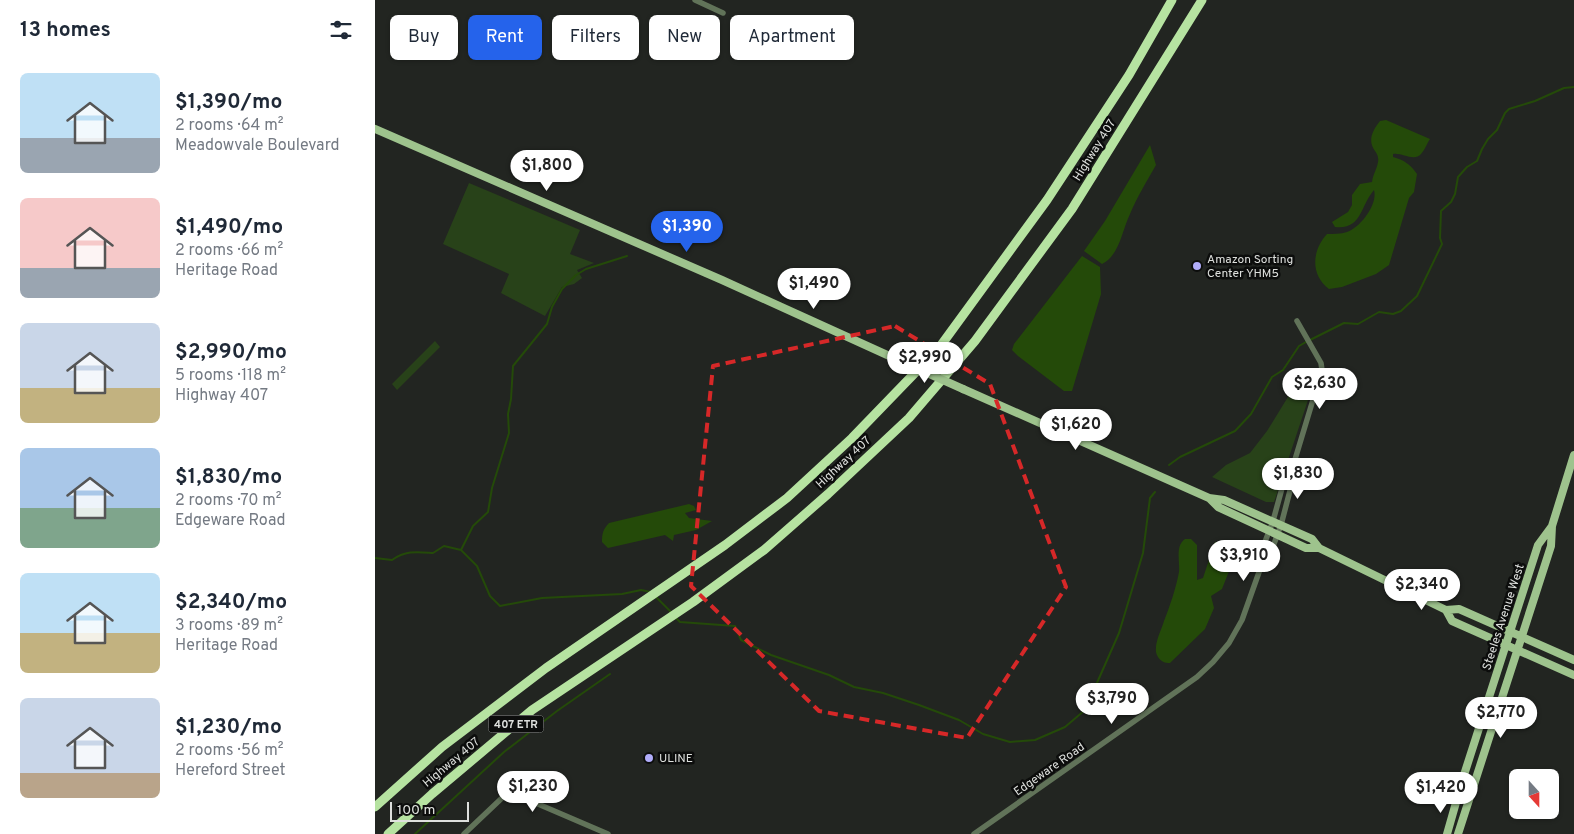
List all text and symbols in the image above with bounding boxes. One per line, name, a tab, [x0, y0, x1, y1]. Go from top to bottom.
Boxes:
chip: Buy	[390, 15, 458, 60]
chip: Rent	[468, 15, 542, 60]
chip: Filters	[552, 15, 639, 60]
chip: New	[649, 15, 720, 60]
chip: Apartment	[730, 15, 854, 60]
icon: filters	[327, 16, 355, 44]
text: 13 homes	[20, 17, 111, 44]
text: $1,390/mo	[175, 89, 282, 116]
icon: home	[60, 93, 120, 153]
text: 2 rooms · 64 m²	[175, 116, 284, 136]
street label: Highway 407	[1070, 117, 1120, 184]
text: Meadowvale Boulevard	[175, 136, 340, 156]
pin: $1,800	[506, 150, 588, 192]
text: $1,800	[521, 156, 573, 176]
pin: $1,390	[646, 210, 728, 253]
text: $1,490/mo	[175, 214, 283, 241]
text: $1,390	[662, 217, 712, 237]
icon: home	[60, 218, 120, 278]
text: 2 rooms · 66 m²	[175, 241, 283, 261]
place label: Amazon Sorting Center YHM5	[1207, 252, 1293, 282]
marker: Amazon Sorting Center YHM5	[1191, 260, 1203, 272]
text: Heritage Road	[175, 261, 278, 281]
pin: $1,490	[773, 268, 855, 310]
text: $1,490	[789, 274, 839, 294]
text: $2,990/mo	[175, 339, 287, 366]
pin: $2,990	[884, 342, 966, 384]
icon: home	[60, 343, 120, 403]
text: $2,990	[898, 348, 952, 368]
text: 5 rooms · 118 m²	[175, 366, 286, 386]
pin: $2,630	[1279, 368, 1361, 410]
text: $2,630	[1293, 374, 1347, 394]
text: Highway 407	[175, 386, 268, 406]
pin: $1,620	[1035, 408, 1117, 451]
text: $1,620	[1051, 415, 1101, 435]
street label: Highway 407	[813, 433, 875, 492]
pin: $1,830	[1257, 458, 1339, 500]
text: $1,830/mo	[175, 464, 282, 491]
text: $1,830	[1273, 464, 1323, 484]
icon: home	[60, 468, 120, 528]
text: 2 rooms · 70 m²	[175, 491, 282, 511]
text: Edgeware Road	[175, 511, 286, 531]
pin: $3,910	[1203, 540, 1285, 582]
text: $3,910	[1219, 546, 1269, 566]
street label: Steeles Avenue West	[1479, 562, 1529, 673]
pin: $2,340	[1381, 568, 1463, 611]
text: $2,340	[1395, 575, 1449, 595]
text: $2,340/mo	[175, 589, 287, 616]
icon: home	[60, 593, 120, 653]
text: 3 rooms · 89 m²	[175, 616, 283, 636]
text: Heritage Road	[175, 636, 278, 656]
pin: $3,790	[1071, 682, 1153, 725]
text: $3,790	[1087, 689, 1137, 709]
pin: $2,770	[1460, 696, 1542, 739]
text: $2,770	[1476, 703, 1526, 723]
text: $1,230/mo	[175, 714, 282, 741]
road number: 407 ETR	[489, 716, 543, 732]
icon: home	[60, 718, 120, 778]
street label: Highway 407	[420, 734, 484, 791]
street label: Edgeware Road	[1011, 739, 1088, 800]
text: 2 rooms · 56 m²	[175, 741, 284, 761]
place label: ULINE	[659, 751, 693, 767]
marker: ULINE	[643, 752, 655, 764]
text: Hereford Street	[175, 761, 286, 781]
north arrow	[1509, 769, 1559, 819]
map controls	[1509, 769, 1559, 819]
pin: $1,230	[492, 770, 574, 813]
pin: $1,420	[1400, 772, 1482, 814]
text: $1,230	[508, 777, 558, 797]
text: $1,420	[1416, 778, 1466, 798]
scale bar	[390, 799, 469, 822]
text: 100 m	[397, 802, 435, 819]

